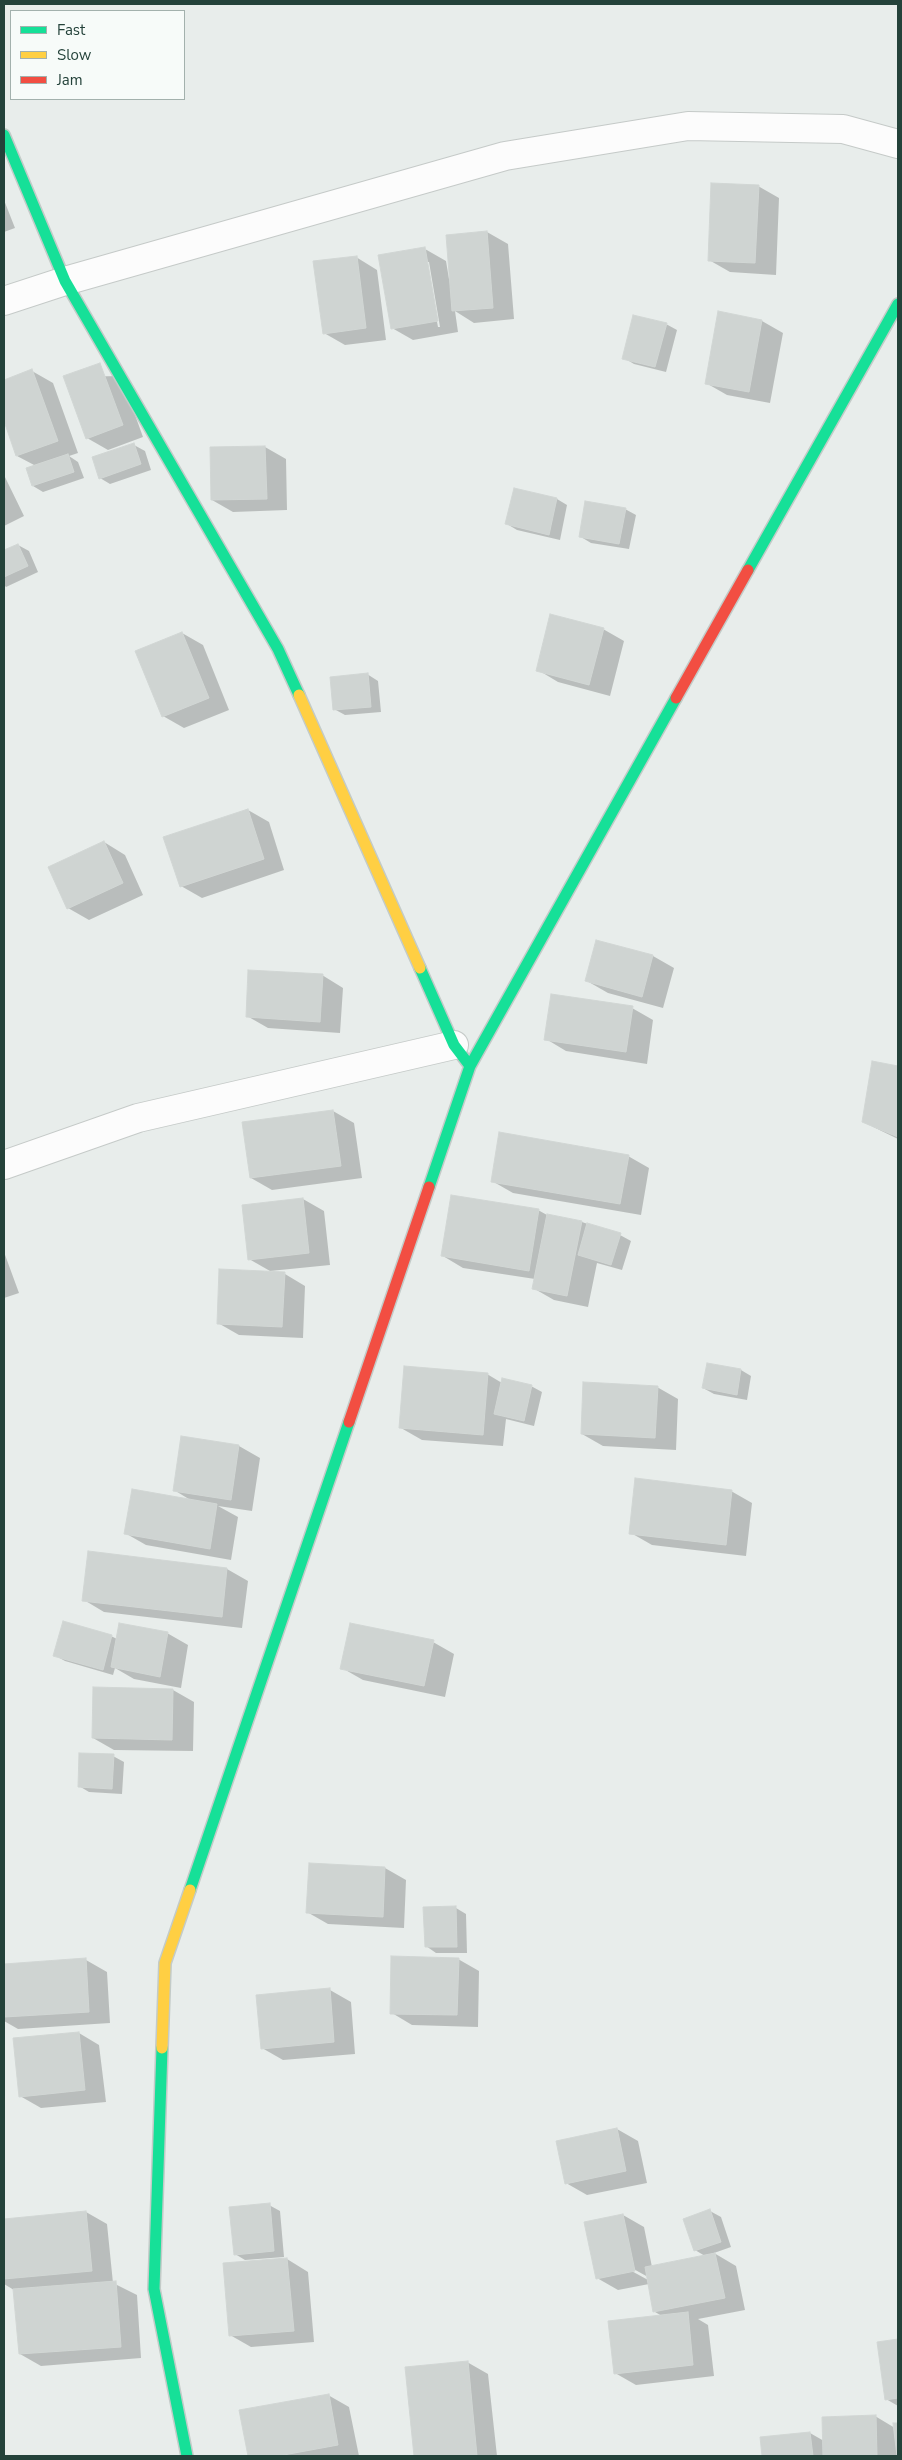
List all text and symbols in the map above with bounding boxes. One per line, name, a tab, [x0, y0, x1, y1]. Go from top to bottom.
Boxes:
legend	[10, 10, 185, 100]
text: Fast	[57, 20, 85, 40]
text: Slow	[57, 45, 91, 65]
text: Jam	[57, 70, 83, 90]

